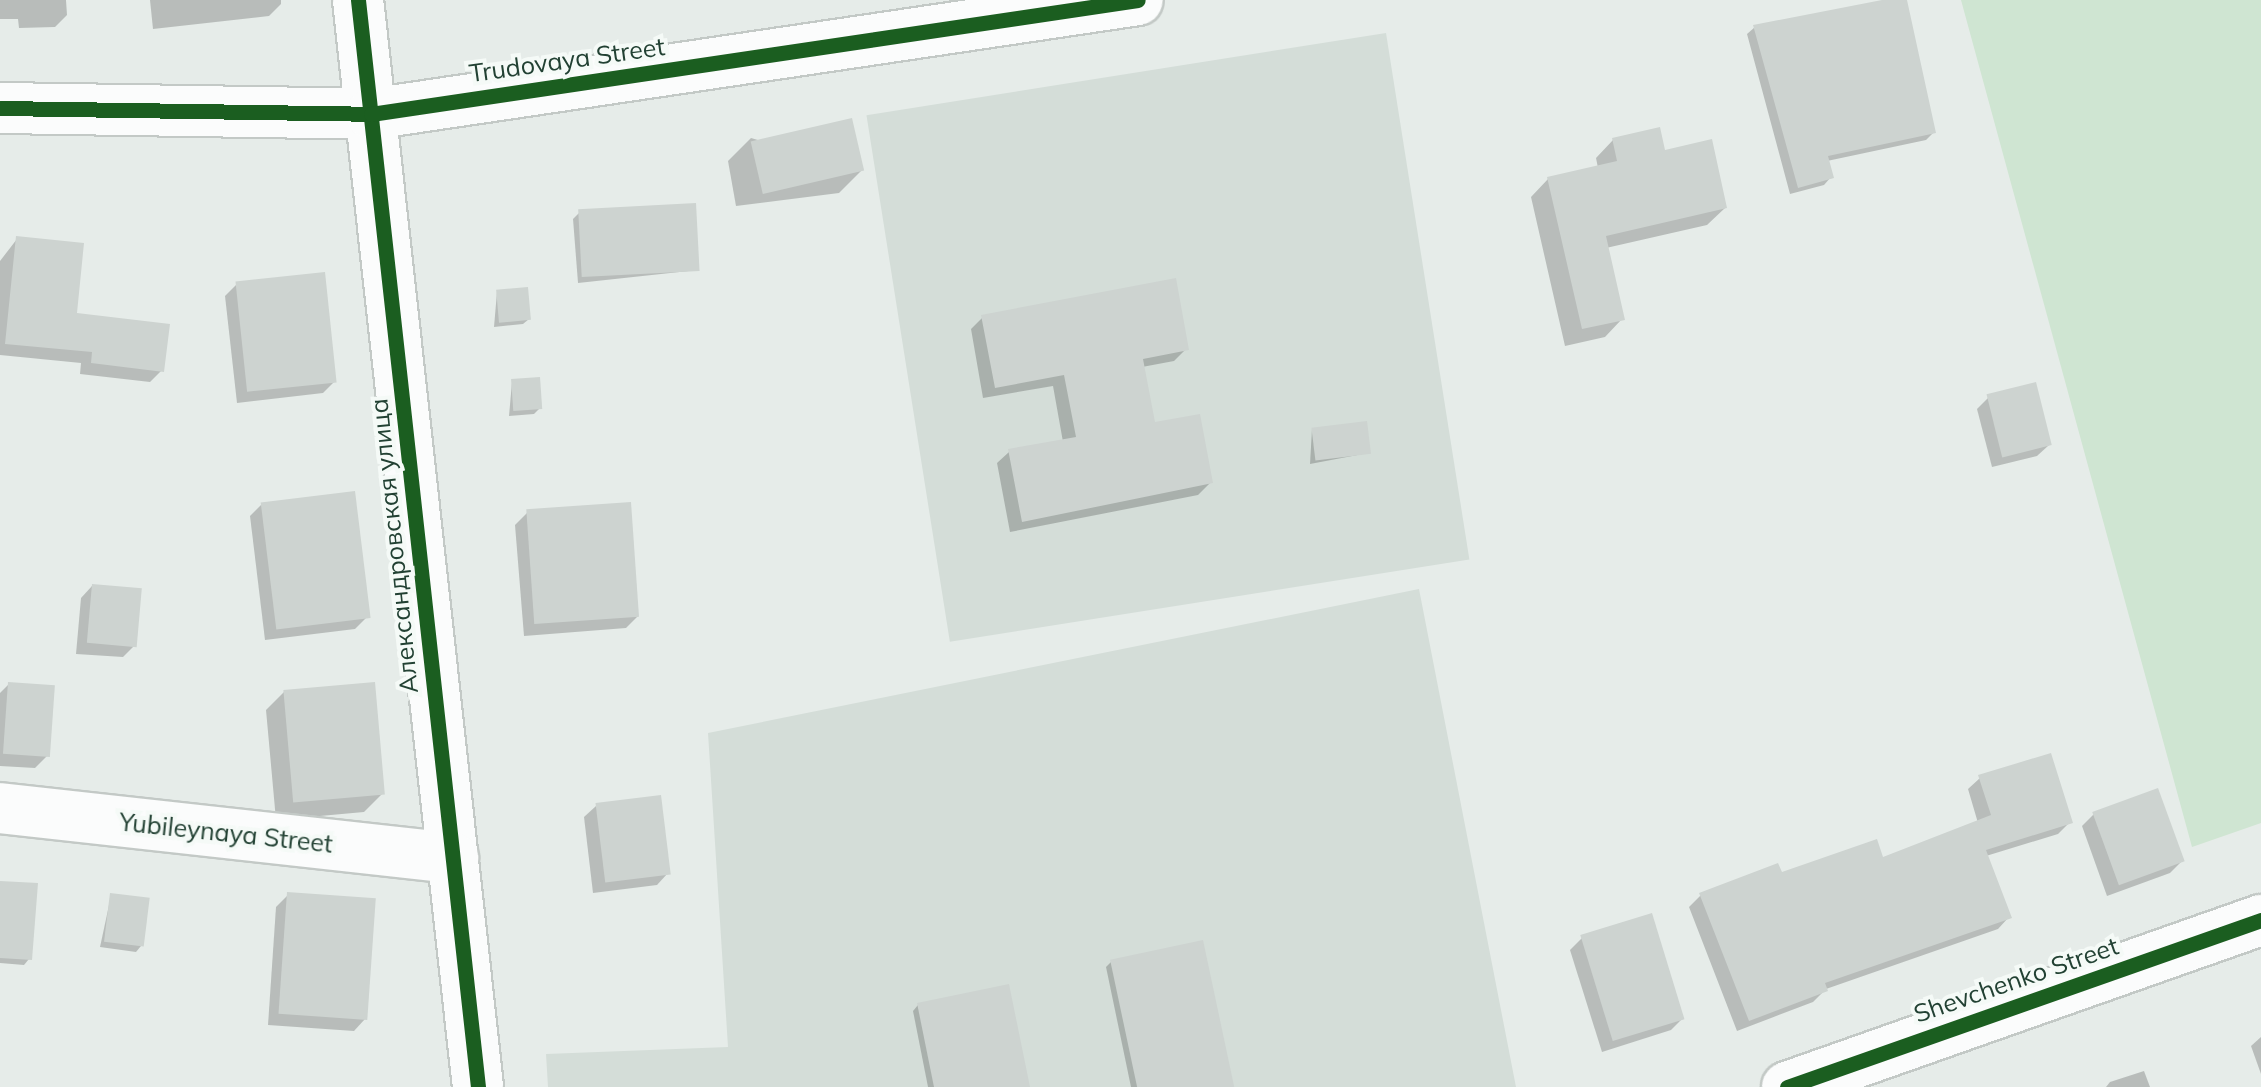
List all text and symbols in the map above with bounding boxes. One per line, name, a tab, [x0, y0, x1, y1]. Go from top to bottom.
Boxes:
street label: Trudovaya Street	[467, 31, 667, 89]
street label: Александровская улица	[364, 397, 424, 695]
street label: Yubileynaya Street	[118, 807, 334, 859]
street label: Shevchenko Street	[1910, 931, 2122, 1029]

